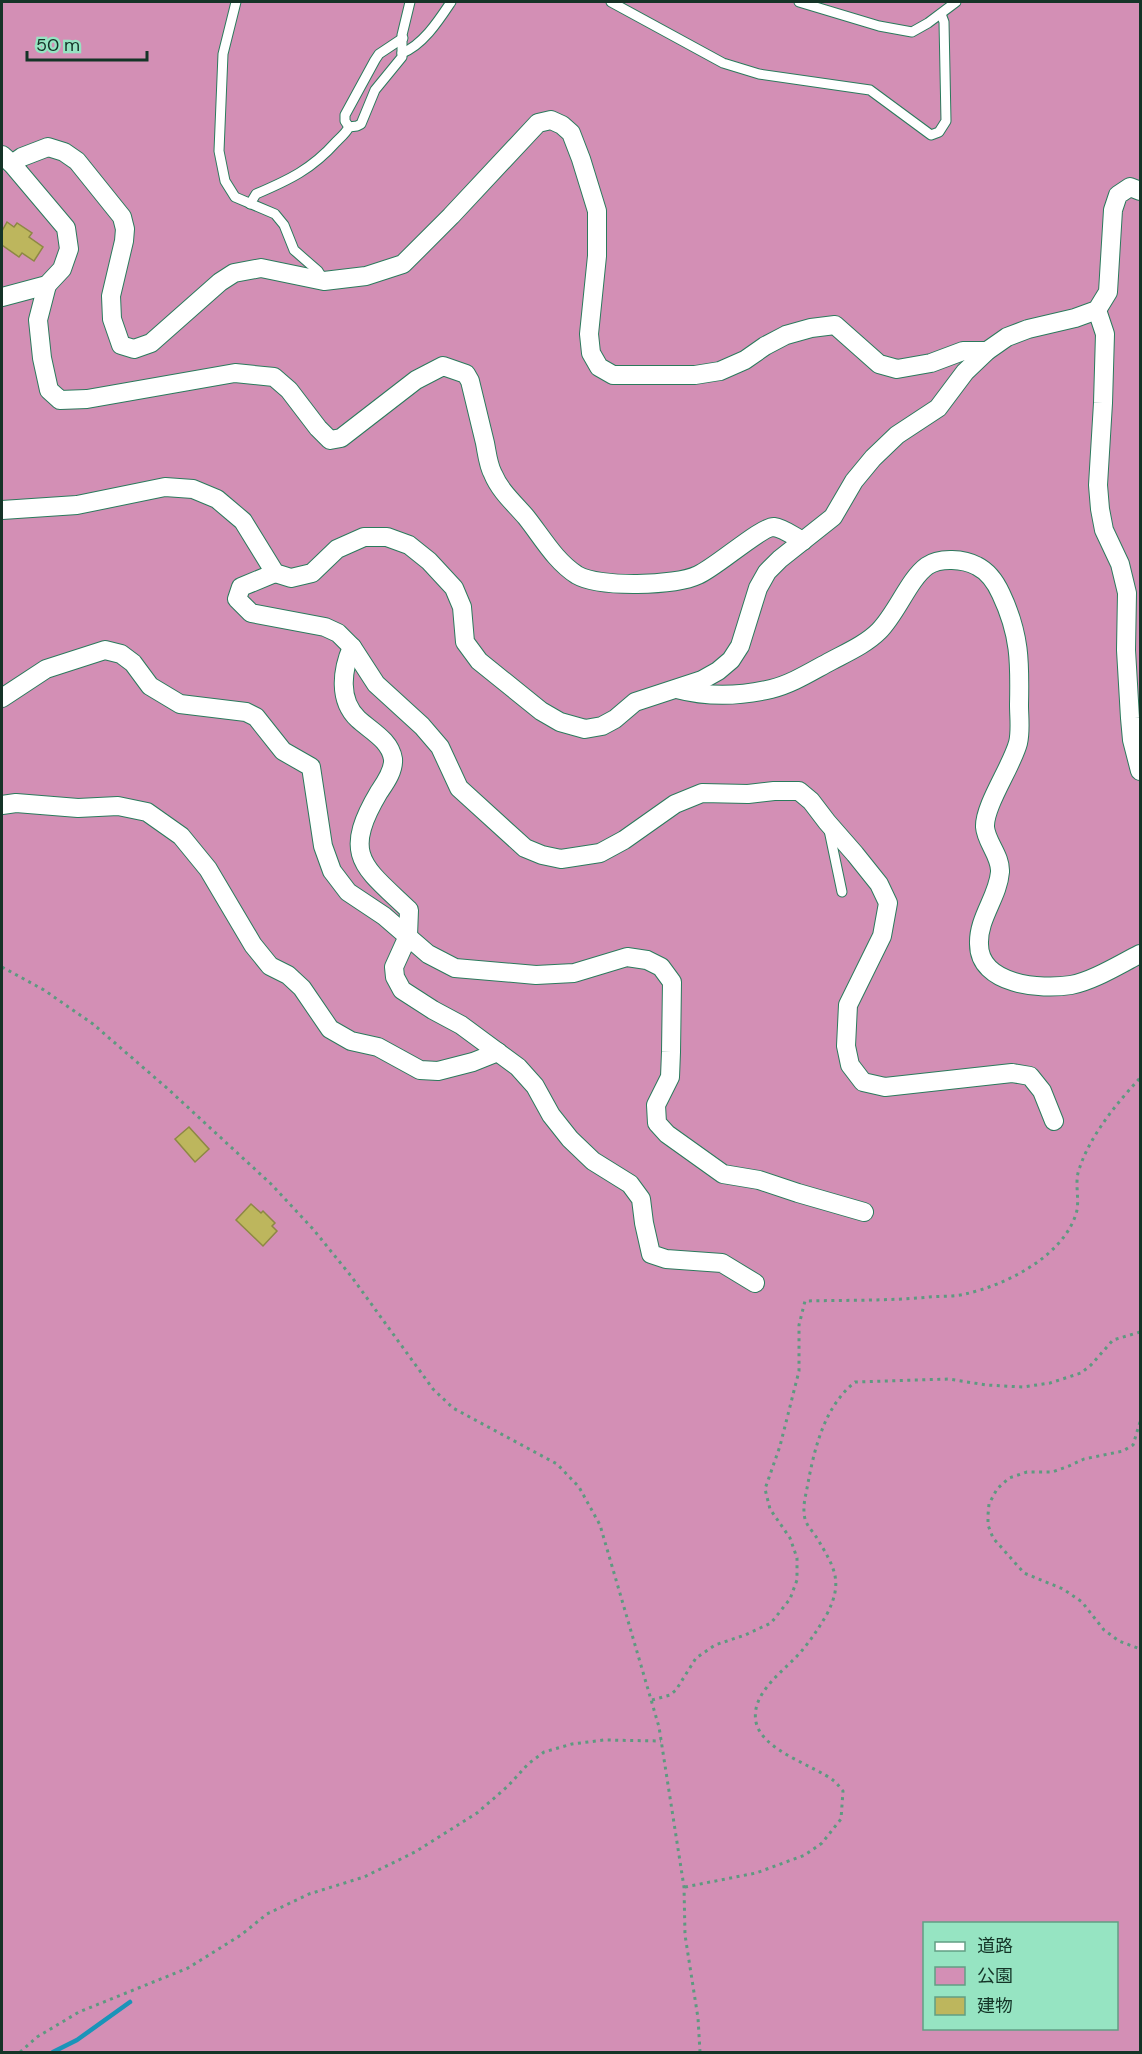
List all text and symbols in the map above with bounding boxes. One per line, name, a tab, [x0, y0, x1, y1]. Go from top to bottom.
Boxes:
scale bar	[27, 24, 147, 62]
text: 50 m	[36, 33, 80, 57]
legend	[923, 1922, 1118, 2030]
text: 道路	[977, 1934, 1013, 1958]
text: 公園	[977, 1964, 1013, 1988]
text: 建物	[977, 1994, 1013, 2018]

